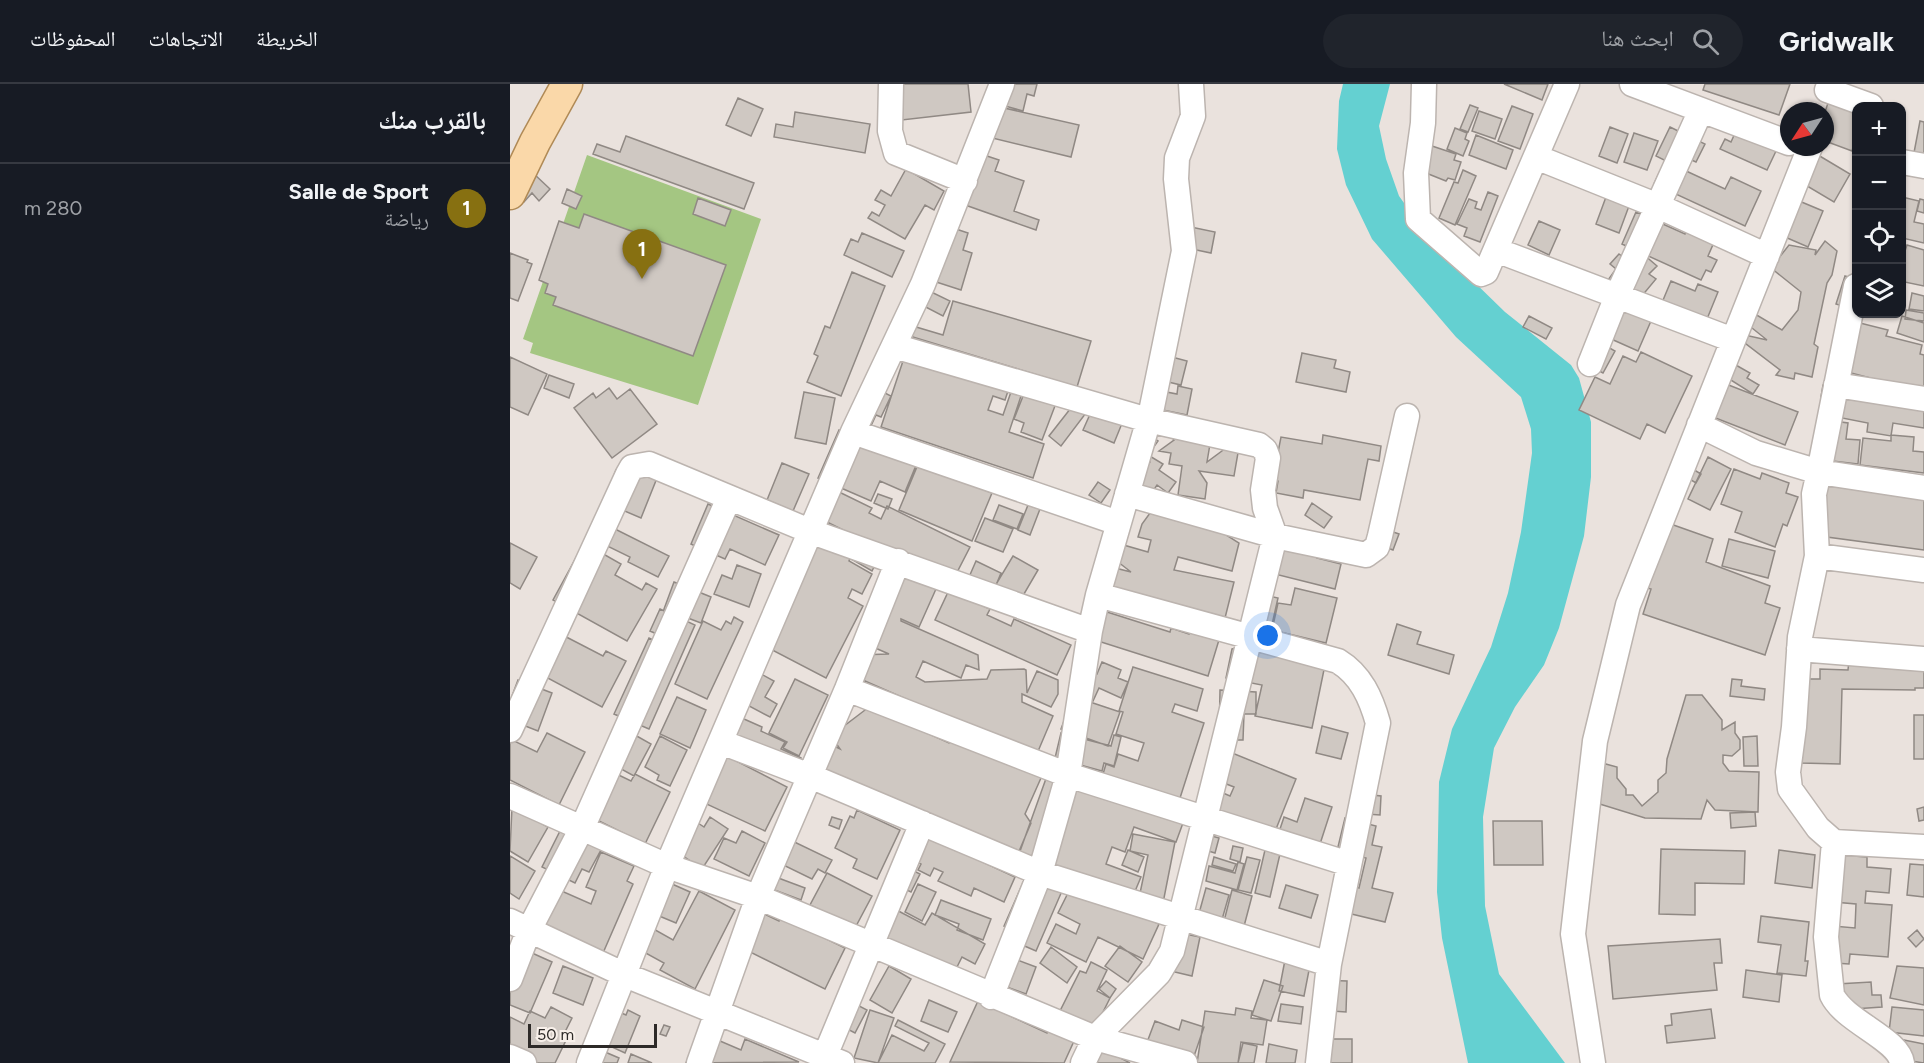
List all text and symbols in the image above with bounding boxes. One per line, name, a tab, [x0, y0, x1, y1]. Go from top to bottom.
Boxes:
search box	[1323, 14, 1743, 68]
text: Gridwalk	[1779, 24, 1894, 58]
text: ابحث هنا	[1601, 25, 1674, 52]
icon: search	[1689, 25, 1722, 58]
text: المحفوظات	[30, 26, 115, 51]
text: الاتجاهات	[148, 26, 223, 51]
text: الخريطة	[256, 26, 318, 51]
north arrow	[1780, 102, 1834, 156]
map controls	[1852, 102, 1906, 318]
button: +	[1852, 102, 1906, 156]
text: بالقرب منك	[378, 104, 486, 136]
button: −	[1852, 156, 1906, 210]
text: Salle de Sport	[289, 178, 429, 205]
text: 280 m	[24, 196, 82, 220]
text: 1	[462, 196, 471, 220]
text: رياضة	[385, 207, 429, 231]
button: locate	[1852, 210, 1906, 264]
pin: 1	[622, 230, 662, 279]
button: layers	[1852, 264, 1906, 318]
your location	[1253, 621, 1282, 650]
scale bar	[528, 1021, 657, 1048]
text: 50 m	[537, 1025, 574, 1044]

